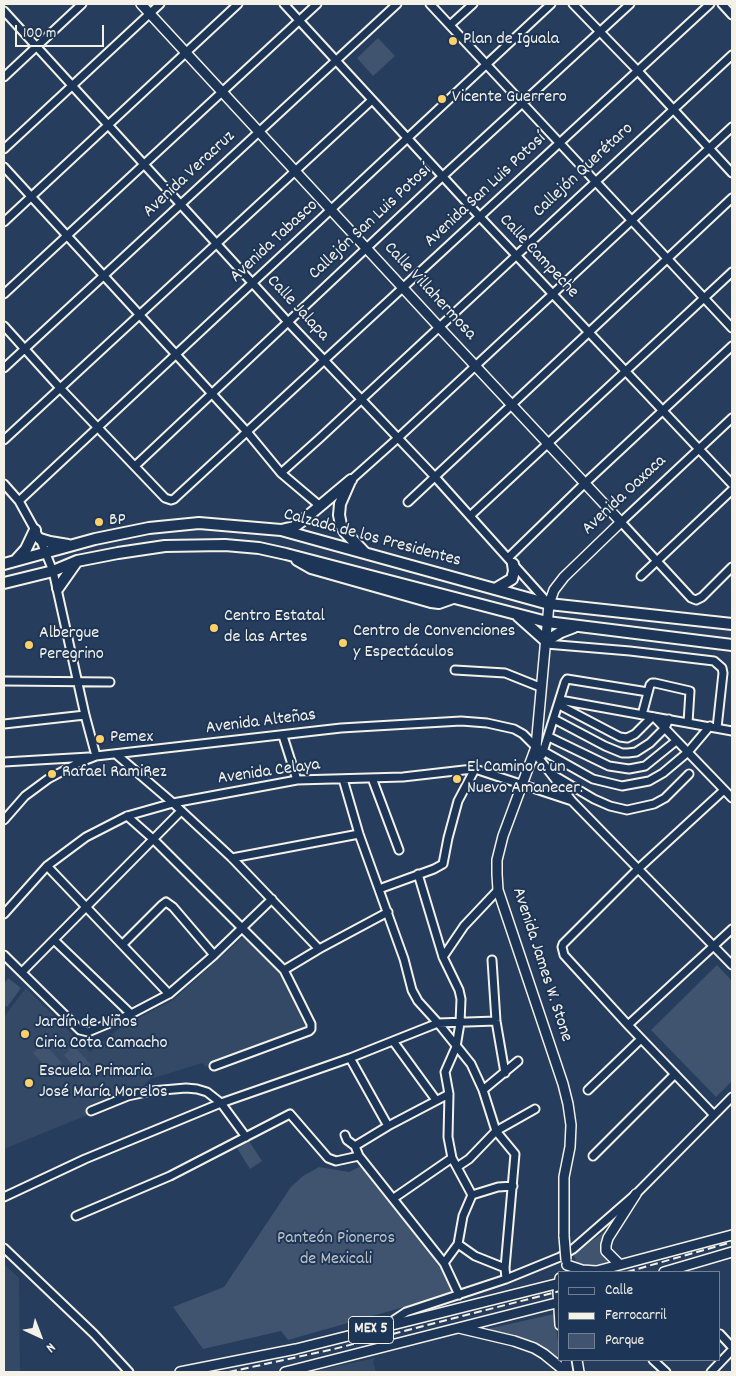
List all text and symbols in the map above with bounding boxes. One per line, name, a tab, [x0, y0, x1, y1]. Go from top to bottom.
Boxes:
scale bar	[18, 15, 106, 47]
text: 100 m	[23, 23, 56, 45]
place label: Plan de Iguala	[463, 30, 559, 52]
marker: Plan de Iguala	[447, 35, 459, 47]
place label: Vicente Guerrero	[452, 88, 567, 110]
marker: Vicente Guerrero	[436, 93, 448, 105]
street label: Callejón Querétaro	[529, 119, 639, 223]
street label: Avenida Veracruz	[139, 127, 241, 223]
street label: Avenida San Luis Potosí	[421, 129, 551, 253]
street label: Callejón San Luis Potosí	[305, 161, 437, 285]
street label: Avenida Tabasco	[226, 196, 324, 288]
street label: Calle Campeche	[494, 210, 582, 304]
street label: Calle Villahermosa	[378, 239, 480, 345]
street label: Calle Jalapa	[261, 272, 333, 346]
street label: Avenida Oaxaca	[578, 451, 672, 541]
street label: Calzada de los Presidentes	[281, 505, 463, 573]
place label: BP	[109, 511, 126, 533]
marker: BP	[93, 516, 105, 528]
place label: Centro Estatal de las Artes	[224, 607, 325, 650]
marker: Centro Estatal de las Artes	[208, 622, 220, 634]
place label: Centro de Convenciones y Espectáculos	[353, 622, 515, 664]
place label: Albergue Peregrino	[39, 624, 104, 666]
marker: Centro de Convenciones y Espectáculos	[337, 637, 349, 649]
marker: Albergue Peregrino	[23, 639, 35, 651]
street label: Avenida Alteñas	[205, 706, 317, 740]
place label: Pemex	[110, 728, 153, 750]
marker: Pemex	[94, 733, 106, 745]
street label: Avenida Celaya	[216, 755, 322, 791]
place label: El Camino a un Nuevo Amanecer.	[467, 758, 583, 801]
place label: Rafael RamiRez	[62, 763, 167, 785]
marker: Rafael RamiRez	[46, 768, 58, 780]
marker: El Camino a un Nuevo Amanecer.	[451, 773, 463, 785]
street label: Avenida James W. Stone	[506, 885, 576, 1045]
place label: Jardín de Niños Ciria Cota Camacho	[35, 1013, 167, 1056]
marker: Jardín de Niños Ciria Cota Camacho	[19, 1028, 31, 1040]
place label: Escuela Primaria José María Morelos	[39, 1062, 168, 1104]
marker: Escuela Primaria José María Morelos	[23, 1077, 35, 1089]
park label: Panteón Pioneros de Mexicali	[277, 1229, 395, 1272]
legend	[558, 1271, 721, 1361]
text: Calle	[605, 1280, 633, 1302]
text: Ferrocarril	[605, 1305, 667, 1327]
north arrow	[15, 1311, 65, 1361]
road number: MEX 5	[348, 1316, 394, 1344]
text: Parque	[605, 1330, 644, 1352]
text: N	[41, 1337, 60, 1357]

